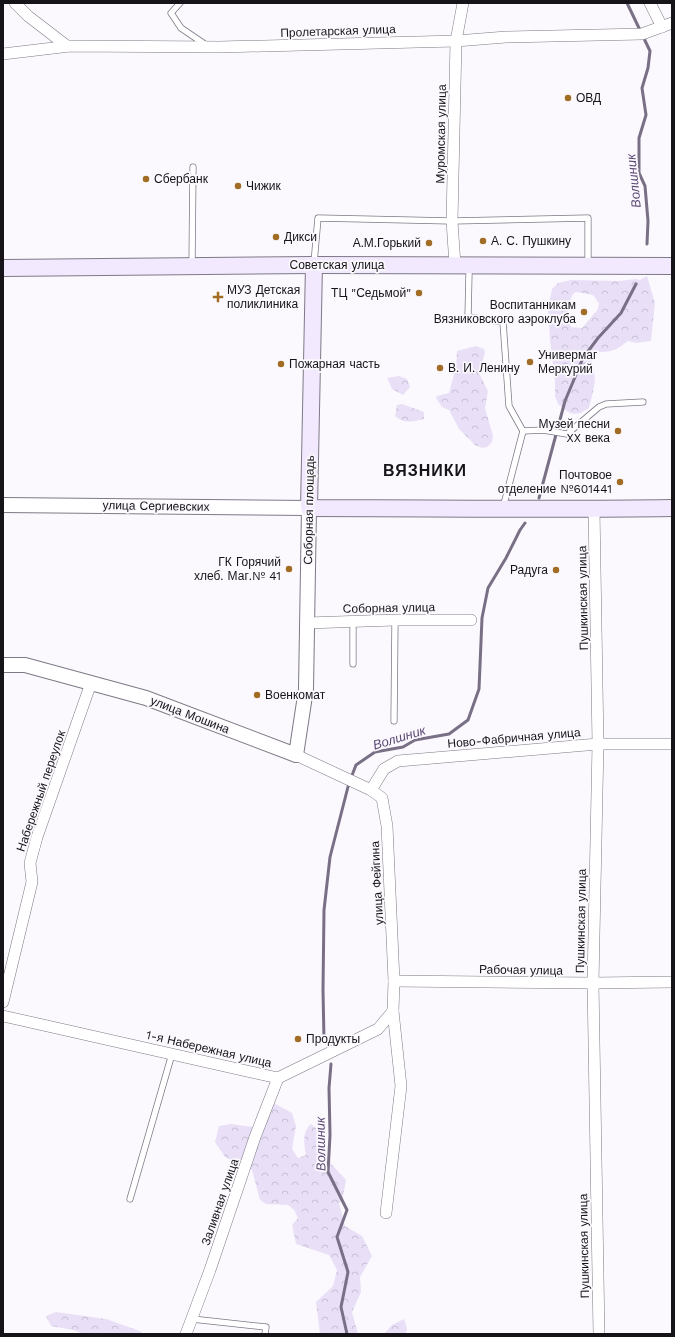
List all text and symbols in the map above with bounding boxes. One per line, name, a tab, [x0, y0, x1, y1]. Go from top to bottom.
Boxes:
street label: Пролетарская улица	[280, 22, 396, 40]
street label: Муромская улица	[433, 84, 449, 184]
place label: ОВД	[576, 91, 601, 105]
marker: ОВД	[563, 93, 573, 103]
water label: Волшник	[623, 152, 644, 209]
place label: Сбербанк	[154, 172, 209, 186]
marker: Сбербанк	[141, 174, 151, 184]
place label: Чижик	[246, 179, 281, 193]
marker: Чижик	[233, 181, 243, 191]
place label: Дикси	[284, 230, 317, 244]
marker: Дикси	[271, 232, 281, 242]
place label: А. С. Пушкину	[491, 234, 571, 248]
place label: А.М.Горький	[353, 236, 421, 250]
marker: А. С. Пушкину	[478, 236, 488, 246]
marker: А.М.Горький	[424, 238, 434, 248]
street label: Советская улица	[290, 258, 385, 272]
place label: МУЗ Детская поликлиника	[227, 283, 300, 311]
place label: ТЦ "Седьмой"	[331, 286, 411, 300]
marker: ТЦ "Седьмой"	[414, 288, 424, 298]
marker: МУЗ Детская поликлиника	[212, 291, 224, 303]
place label: Воспитанникам Вязниковского аэроклуба	[434, 298, 576, 326]
marker: Воспитанникам Вязниковского аэроклуба	[579, 307, 589, 317]
place label: Универмаг Меркурий	[538, 348, 598, 376]
place label: Пожарная часть	[289, 357, 380, 371]
marker: Универмаг Меркурий	[525, 357, 535, 367]
marker: Пожарная часть	[276, 359, 286, 369]
place label: В. И. Ленину	[448, 361, 520, 375]
marker: В. И. Ленину	[435, 363, 445, 373]
place label: Музей песни XX века	[539, 417, 610, 445]
marker: Музей песни XX века	[613, 426, 623, 436]
street label: Соборная площадь	[301, 455, 317, 565]
district label: ВЯЗНИКИ	[383, 461, 467, 480]
place label: Почтовое отделение №601441	[498, 468, 612, 496]
marker: Почтовое отделение №601441	[615, 477, 625, 487]
street label: улица Сергиевских	[102, 498, 210, 514]
street label: Пушкинская улица	[575, 545, 591, 650]
place label: ГК Горячий хлеб. Маг.№ 41	[194, 555, 281, 583]
place label: Радуга	[510, 563, 548, 577]
marker: ГК Горячий хлеб. Маг.№ 41	[284, 564, 294, 574]
marker: Радуга	[551, 565, 561, 575]
street label: Соборная улица	[343, 600, 436, 616]
place label: Военкомат	[265, 688, 326, 702]
marker: Военкомат	[252, 690, 262, 700]
street label: улица Мошина	[148, 693, 232, 737]
water label: Волшник	[371, 722, 428, 753]
street label: Ново-Фабричная улица	[447, 725, 581, 751]
street label: Набережный переулок	[14, 728, 69, 853]
street label: улица Фейгина	[368, 840, 386, 925]
street label: Пушкинская улица	[573, 868, 589, 973]
street label: Рабочая улица	[479, 962, 563, 978]
street label: 1-я Набережная улица	[145, 1028, 273, 1070]
place label: Продукты	[306, 1032, 360, 1046]
marker: Продукты	[293, 1034, 303, 1044]
water label: Волшник	[313, 1116, 328, 1171]
street label: Заливная улица	[199, 1156, 242, 1247]
street label: Пушкинская улица	[576, 1193, 592, 1298]

